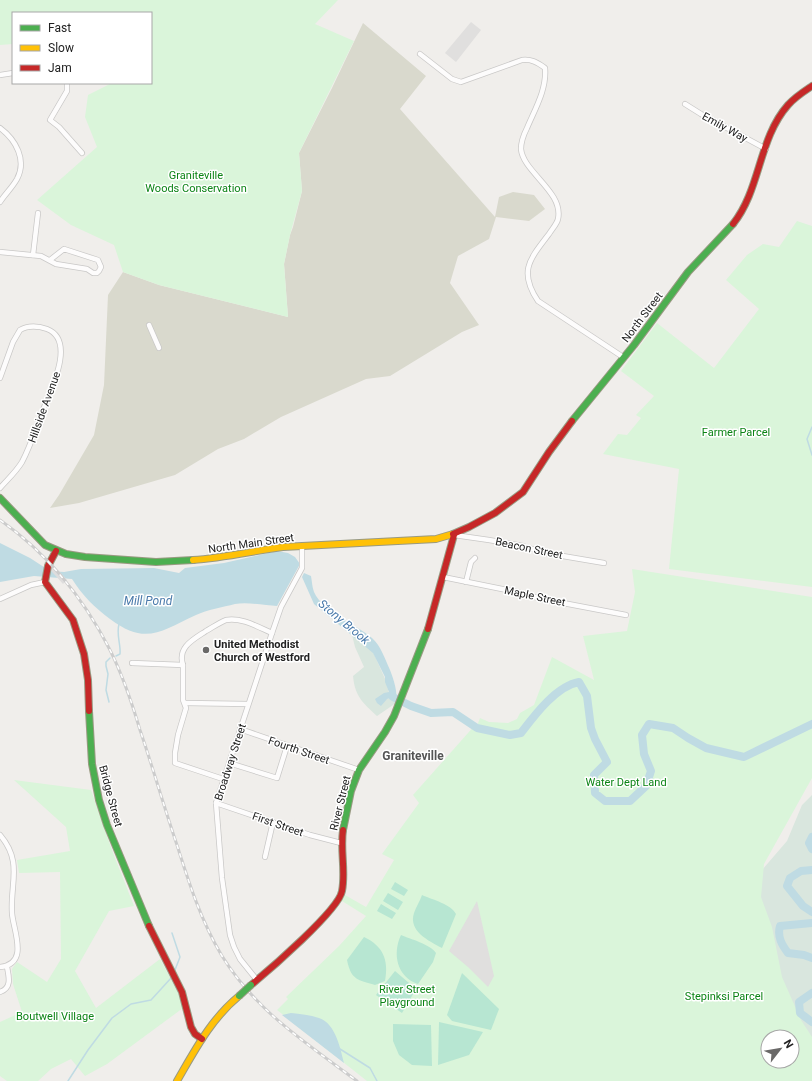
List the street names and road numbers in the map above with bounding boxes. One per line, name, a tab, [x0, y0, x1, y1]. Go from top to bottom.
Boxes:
street label: Emily Way	[700, 110, 750, 146]
street label: North Street	[619, 289, 666, 345]
street label: Hillside Avenue	[26, 370, 63, 445]
street label: North Main Street	[207, 531, 295, 556]
street label: Beacon Street	[494, 535, 564, 562]
street label: Maple Street	[503, 584, 567, 609]
street label: Broadway Street	[212, 722, 249, 802]
street label: Fourth Street	[267, 734, 331, 767]
street label: Bridge Street	[96, 764, 125, 829]
street label: River Street	[327, 774, 354, 832]
street label: First Street	[250, 810, 306, 839]

